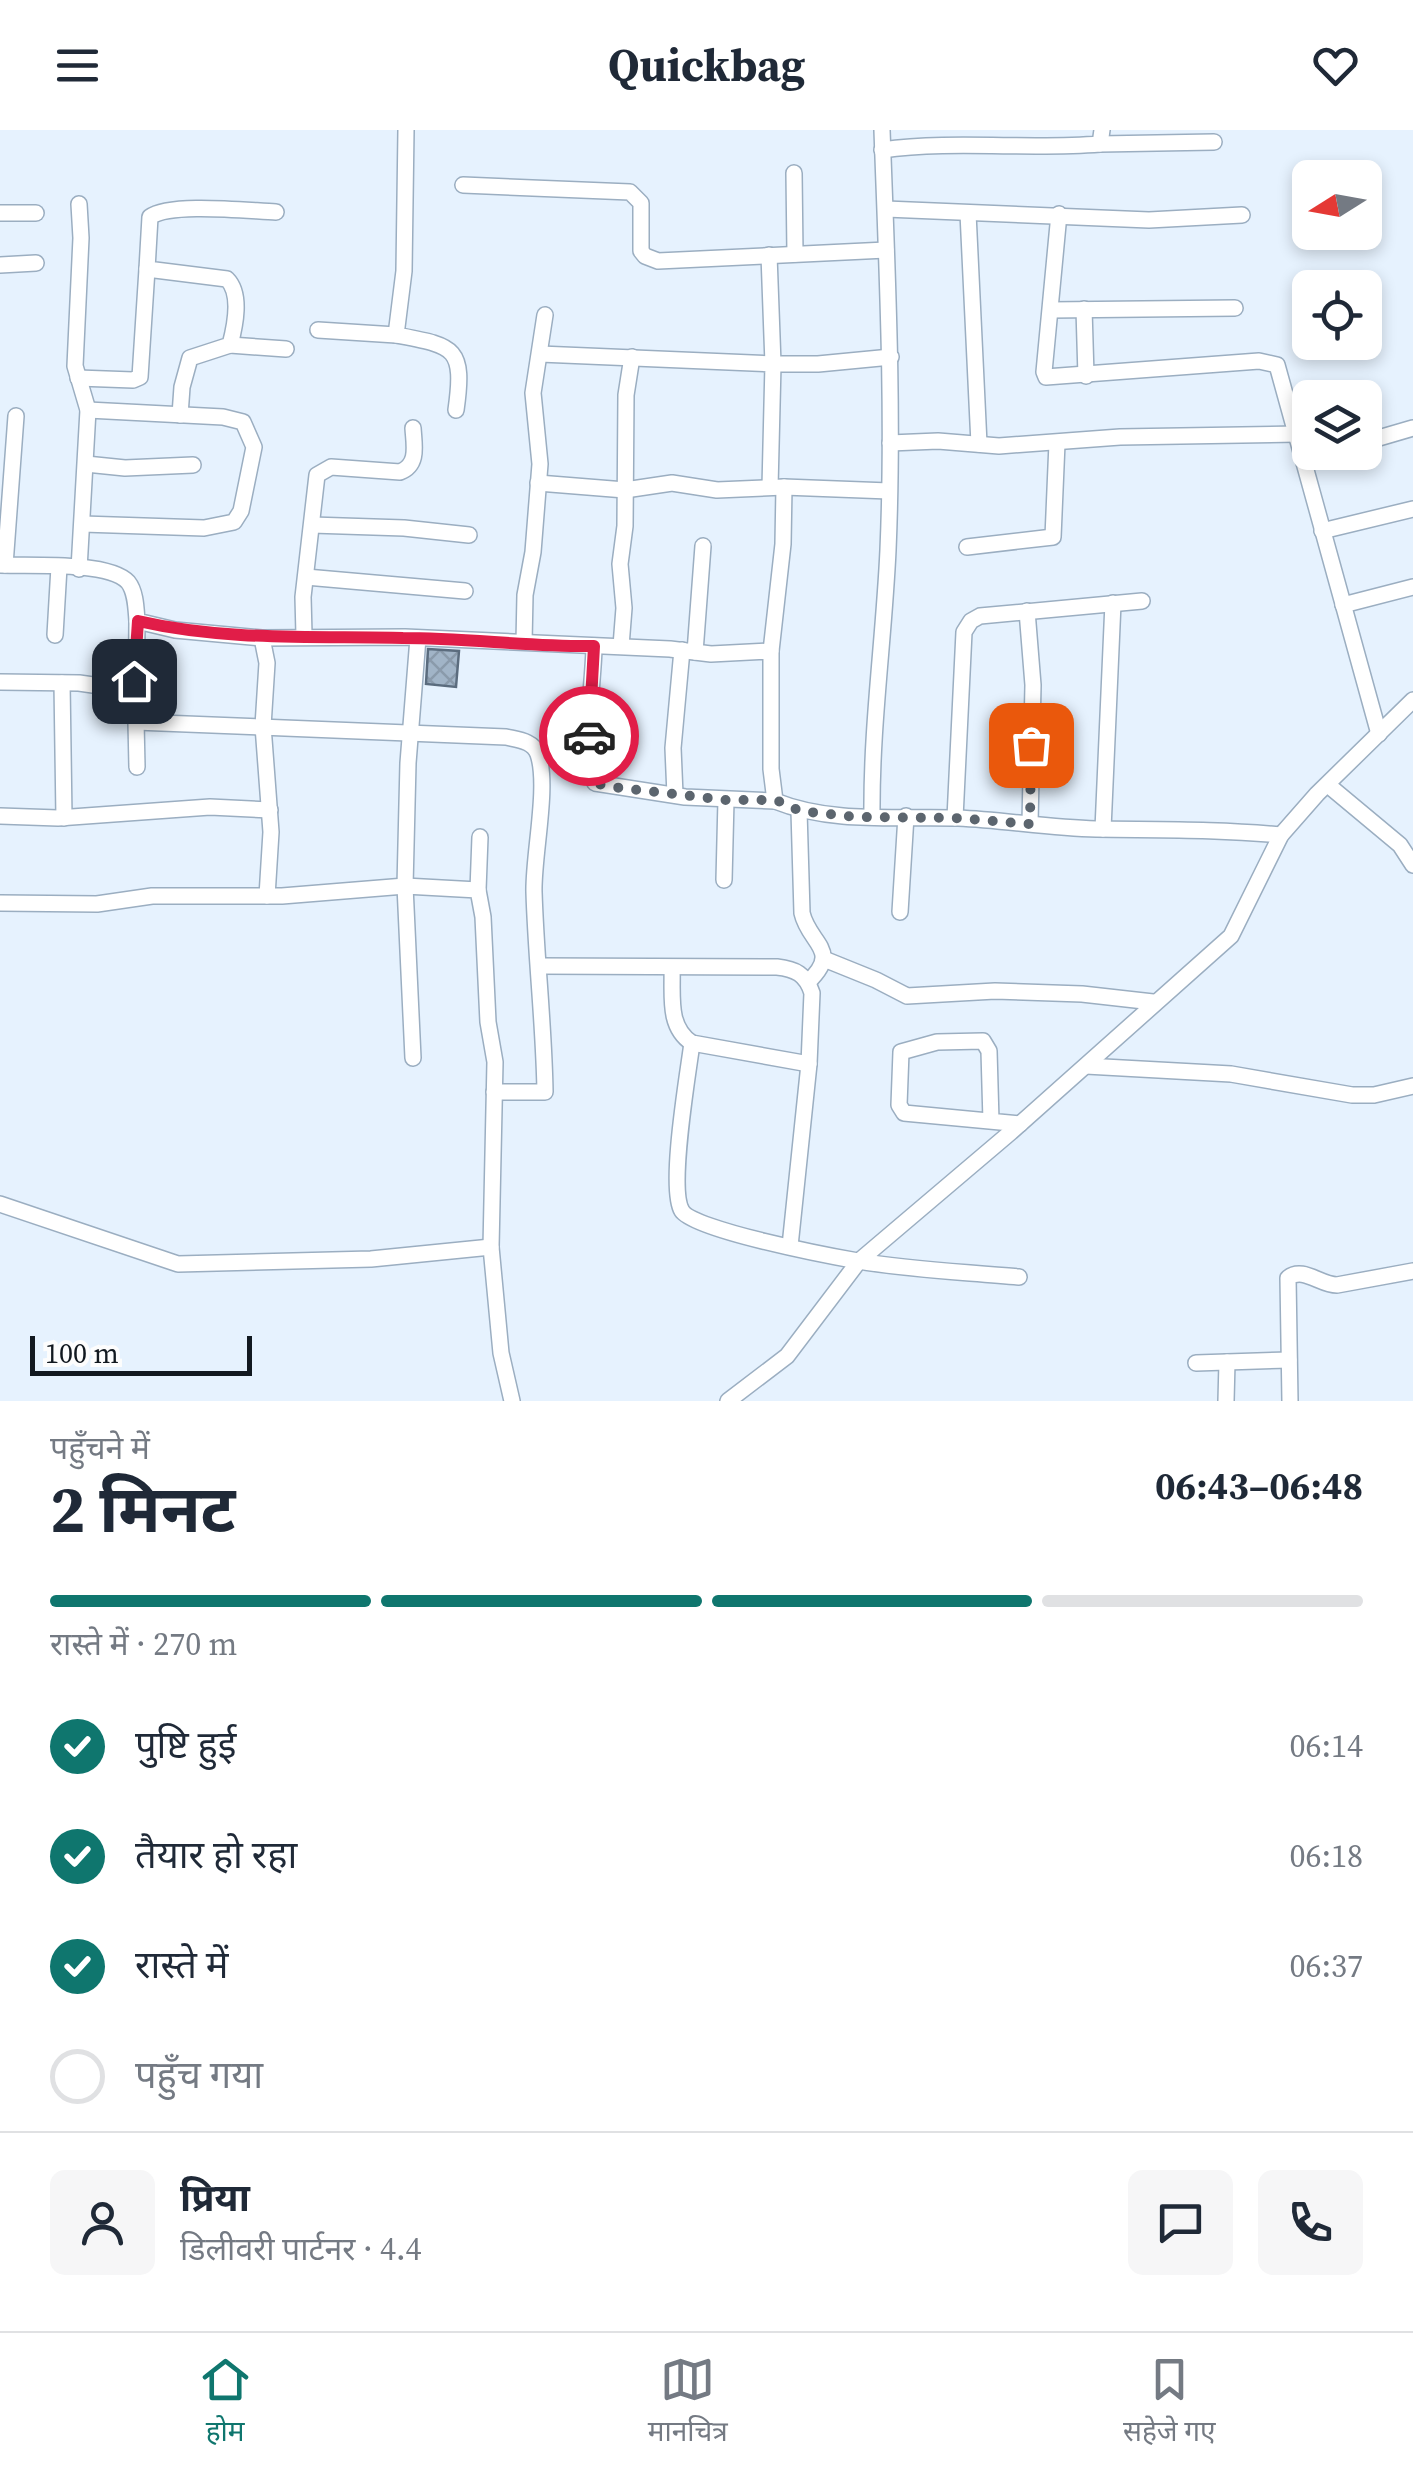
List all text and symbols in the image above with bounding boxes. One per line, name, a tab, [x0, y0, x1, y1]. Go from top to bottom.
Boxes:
text: Quickbag	[608, 34, 805, 96]
icon: menu	[50, 38, 105, 93]
icon: heart	[1308, 38, 1363, 93]
north arrow	[1292, 160, 1382, 250]
map controls	[1292, 160, 1382, 470]
button: locate	[1292, 270, 1382, 360]
button: layers	[1292, 380, 1382, 470]
pin	[92, 639, 177, 724]
icon: home	[107, 654, 162, 709]
courier	[539, 686, 639, 786]
pin	[989, 703, 1074, 788]
icon: car	[562, 709, 617, 764]
icon: bag	[1004, 718, 1059, 773]
scale bar	[30, 1331, 252, 1376]
text: 100 m	[45, 1334, 119, 1372]
text: पहुँचने में	[50, 1426, 150, 1470]
text: 06:43–06:48	[1155, 1460, 1363, 1512]
text: 2 मिनट	[50, 1465, 236, 1554]
text: रास्ते में · 270 m	[50, 1622, 237, 1666]
icon: check	[50, 1719, 105, 1774]
text: पुष्टि हुई	[135, 1719, 236, 1771]
text: 06:14	[1289, 1724, 1363, 1768]
icon: check	[50, 1829, 105, 1884]
text: तैयार हो रहा	[135, 1829, 297, 1881]
text: 06:18	[1289, 1834, 1363, 1878]
icon: check	[50, 1939, 105, 1994]
text: रास्ते में	[135, 1939, 228, 1991]
text: 06:37	[1289, 1944, 1363, 1988]
text: पहुँच गया	[135, 2049, 263, 2101]
button: person	[50, 2170, 155, 2275]
button: chat	[1128, 2170, 1233, 2275]
button: phone	[1258, 2170, 1363, 2275]
text: प्रिया	[180, 2172, 250, 2224]
text: डिलीवरी पार्टनर · 4.4	[180, 2227, 422, 2271]
tab: होम	[198, 2352, 253, 2452]
tab: मानचित्र	[648, 2352, 728, 2452]
tab: सहेजे गए	[1123, 2352, 1215, 2452]

